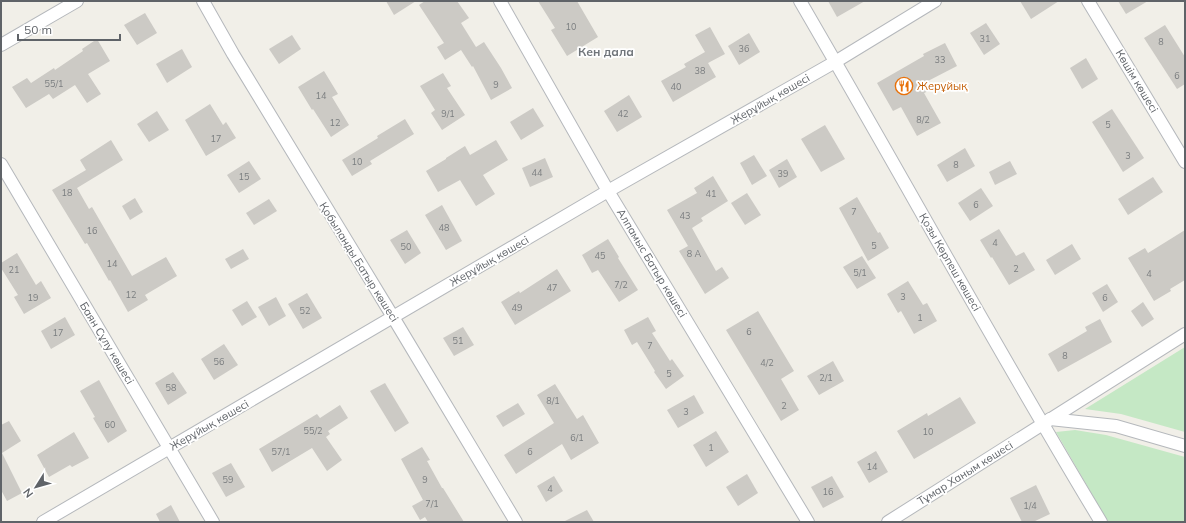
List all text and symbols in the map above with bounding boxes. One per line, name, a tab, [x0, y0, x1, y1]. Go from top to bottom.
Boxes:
scale bar	[18, 16, 120, 42]
house number: 10	[566, 21, 576, 32]
text: 50 m	[24, 22, 52, 37]
house number: 31	[980, 33, 990, 44]
house number: 8	[1158, 36, 1164, 47]
house number: 36	[739, 43, 749, 54]
district label: Кен дала	[578, 44, 634, 59]
street label: Көшім көшесі	[1113, 47, 1161, 115]
house number: 33	[935, 54, 945, 65]
house number: 38	[695, 65, 705, 76]
house number: 6	[1174, 70, 1180, 81]
street label: Жерұйық көшесі	[728, 71, 812, 127]
restaurant icon: Жерұйық	[894, 76, 914, 96]
house number: 55/1	[45, 78, 63, 89]
house number: 9	[493, 79, 499, 90]
place label: Жерұйық	[917, 79, 968, 93]
house number: 40	[671, 81, 681, 92]
house number: 14	[316, 90, 327, 101]
house number: 9/1	[441, 108, 455, 119]
house number: 42	[618, 108, 628, 119]
house number: 8/2	[916, 114, 930, 125]
house number: 12	[330, 117, 340, 128]
house number: 5	[1105, 119, 1111, 130]
house number: 17	[211, 133, 221, 144]
house number: 3	[1125, 150, 1131, 161]
house number: 10	[352, 156, 362, 167]
house number: 8	[953, 159, 959, 170]
house number: 44	[532, 167, 543, 178]
house number: 39	[778, 168, 788, 179]
house number: 15	[239, 171, 250, 182]
house number: 18	[62, 187, 72, 198]
house number: 41	[706, 188, 716, 199]
house number: 6	[973, 199, 979, 210]
street label: Қобыланды Батыр көшесі	[316, 200, 402, 324]
street label: Алпамыс Батыр көшесі	[614, 206, 690, 320]
house number: 7	[851, 206, 857, 217]
house number: 43	[680, 210, 690, 221]
street label: Қозы Көрпеш көшесі	[916, 210, 984, 314]
house number: 48	[439, 222, 449, 233]
house number: 16	[87, 225, 97, 236]
street label: Жерұйық көшесі	[447, 233, 531, 289]
house number: 4	[992, 237, 998, 248]
house number: 5	[871, 240, 877, 251]
house number: 50	[401, 241, 411, 252]
house number: 8 А	[687, 248, 702, 259]
house number: 45	[595, 250, 606, 261]
house number: 14	[107, 258, 118, 269]
house number: 2	[1013, 263, 1019, 274]
house number: 21	[9, 264, 19, 275]
house number: 5/1	[853, 267, 867, 278]
house number: 4	[1146, 268, 1152, 279]
house number: 7/2	[614, 279, 628, 290]
house number: 47	[547, 282, 557, 293]
house number: 12	[126, 289, 136, 300]
house number: 3	[900, 291, 906, 302]
house number: 19	[28, 292, 38, 303]
house number: 6	[1102, 292, 1108, 303]
street label: Баян Сұлу көшесі	[77, 299, 137, 387]
house number: 49	[512, 302, 522, 313]
house number: 52	[300, 305, 310, 316]
house number: 1	[917, 312, 923, 323]
house number: 6	[746, 326, 752, 337]
house number: 17	[53, 327, 63, 338]
house number: 51	[453, 335, 463, 346]
house number: 7	[647, 340, 653, 351]
house number: 8	[1062, 350, 1068, 361]
house number: 56	[214, 356, 224, 367]
house number: 4/2	[760, 357, 774, 368]
house number: 5	[666, 368, 672, 379]
house number: 2/1	[819, 372, 833, 383]
house number: 58	[166, 382, 176, 393]
house number: 8/1	[546, 395, 560, 406]
street label: Жерұйық көшесі	[167, 397, 251, 453]
house number: 2	[781, 400, 787, 411]
house number: 3	[683, 406, 689, 417]
house number: 60	[105, 419, 115, 430]
house number: 55/2	[304, 425, 322, 436]
house number: 10	[923, 426, 933, 437]
house number: 6/1	[570, 432, 584, 443]
street label: Тұмар Ханым көшесі	[915, 438, 1015, 508]
house number: 1	[708, 442, 714, 453]
house number: 57/1	[272, 446, 290, 457]
house number: 6	[527, 446, 533, 457]
house number: 14	[867, 461, 878, 472]
north arrow	[16, 467, 56, 507]
house number: 59	[223, 474, 233, 485]
house number: 9	[422, 474, 428, 485]
house number: 4	[547, 483, 553, 494]
text: N	[20, 485, 36, 501]
house number: 16	[823, 486, 833, 497]
house number: 7/1	[425, 498, 439, 509]
house number: 1/4	[1023, 500, 1037, 511]

